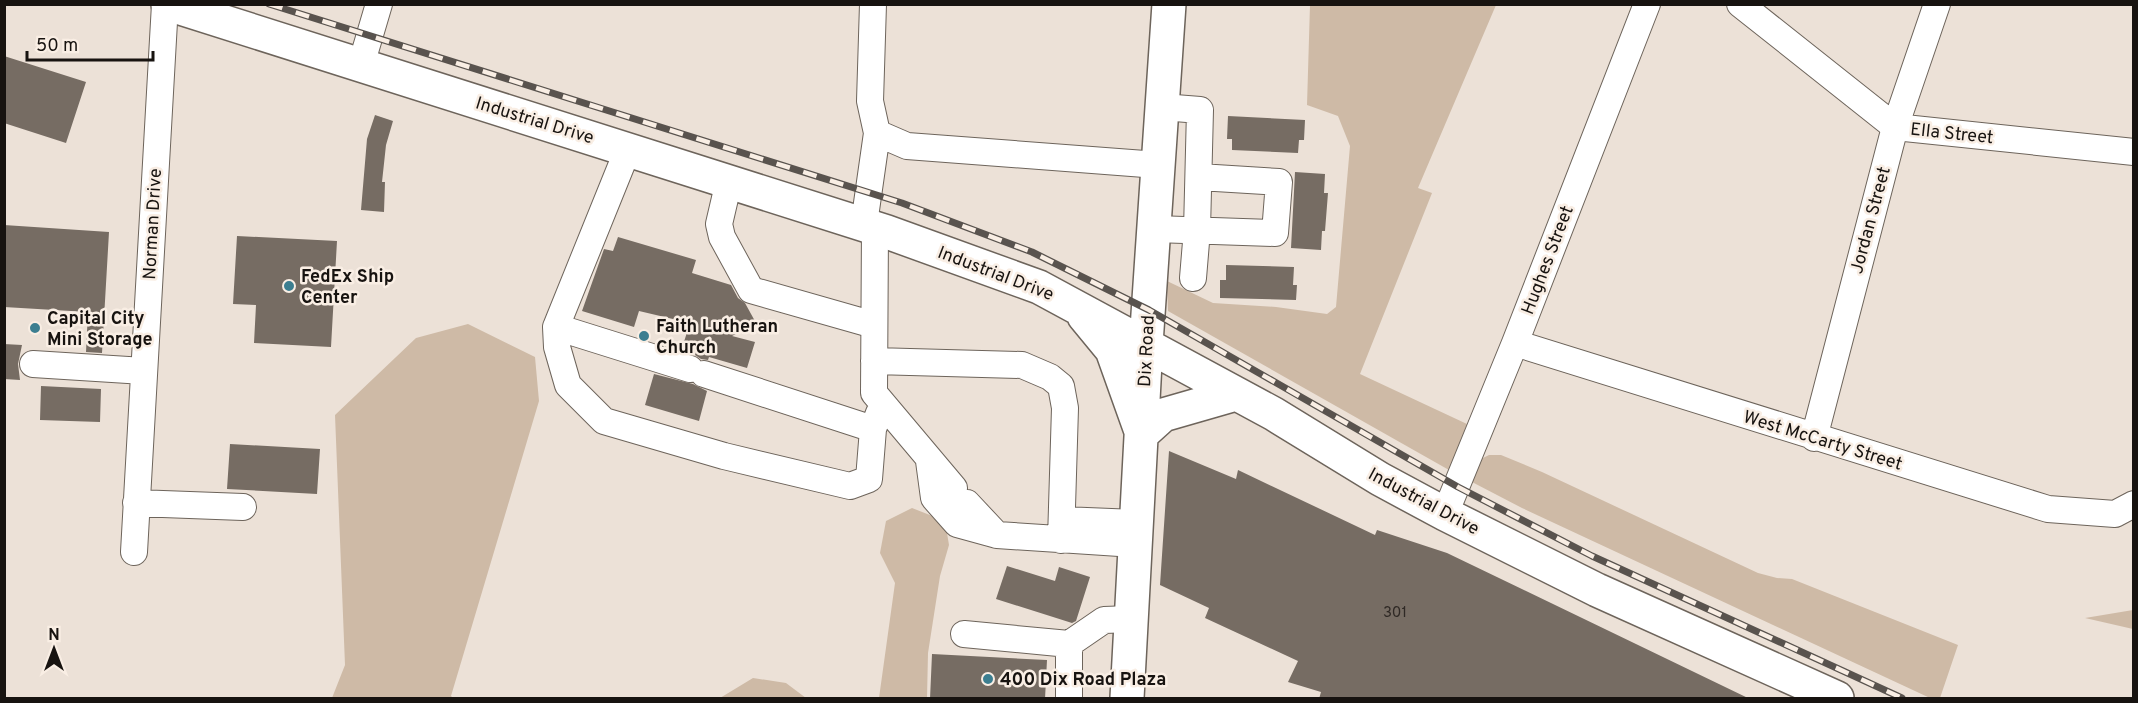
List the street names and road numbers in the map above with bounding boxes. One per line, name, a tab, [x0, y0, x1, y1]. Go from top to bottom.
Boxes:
street label: Industrial Drive	[473, 93, 597, 150]
street label: Ella Street	[1909, 119, 1995, 150]
street label: Jordan Street	[1846, 164, 1897, 277]
street label: Norman Drive	[139, 168, 168, 280]
street label: Hughes Street	[1517, 203, 1580, 318]
street label: Industrial Drive	[934, 242, 1057, 307]
street label: Dix Road	[1134, 314, 1161, 388]
street label: West McCarty Street	[1740, 406, 1905, 477]
street label: Industrial Drive	[1364, 463, 1483, 541]

